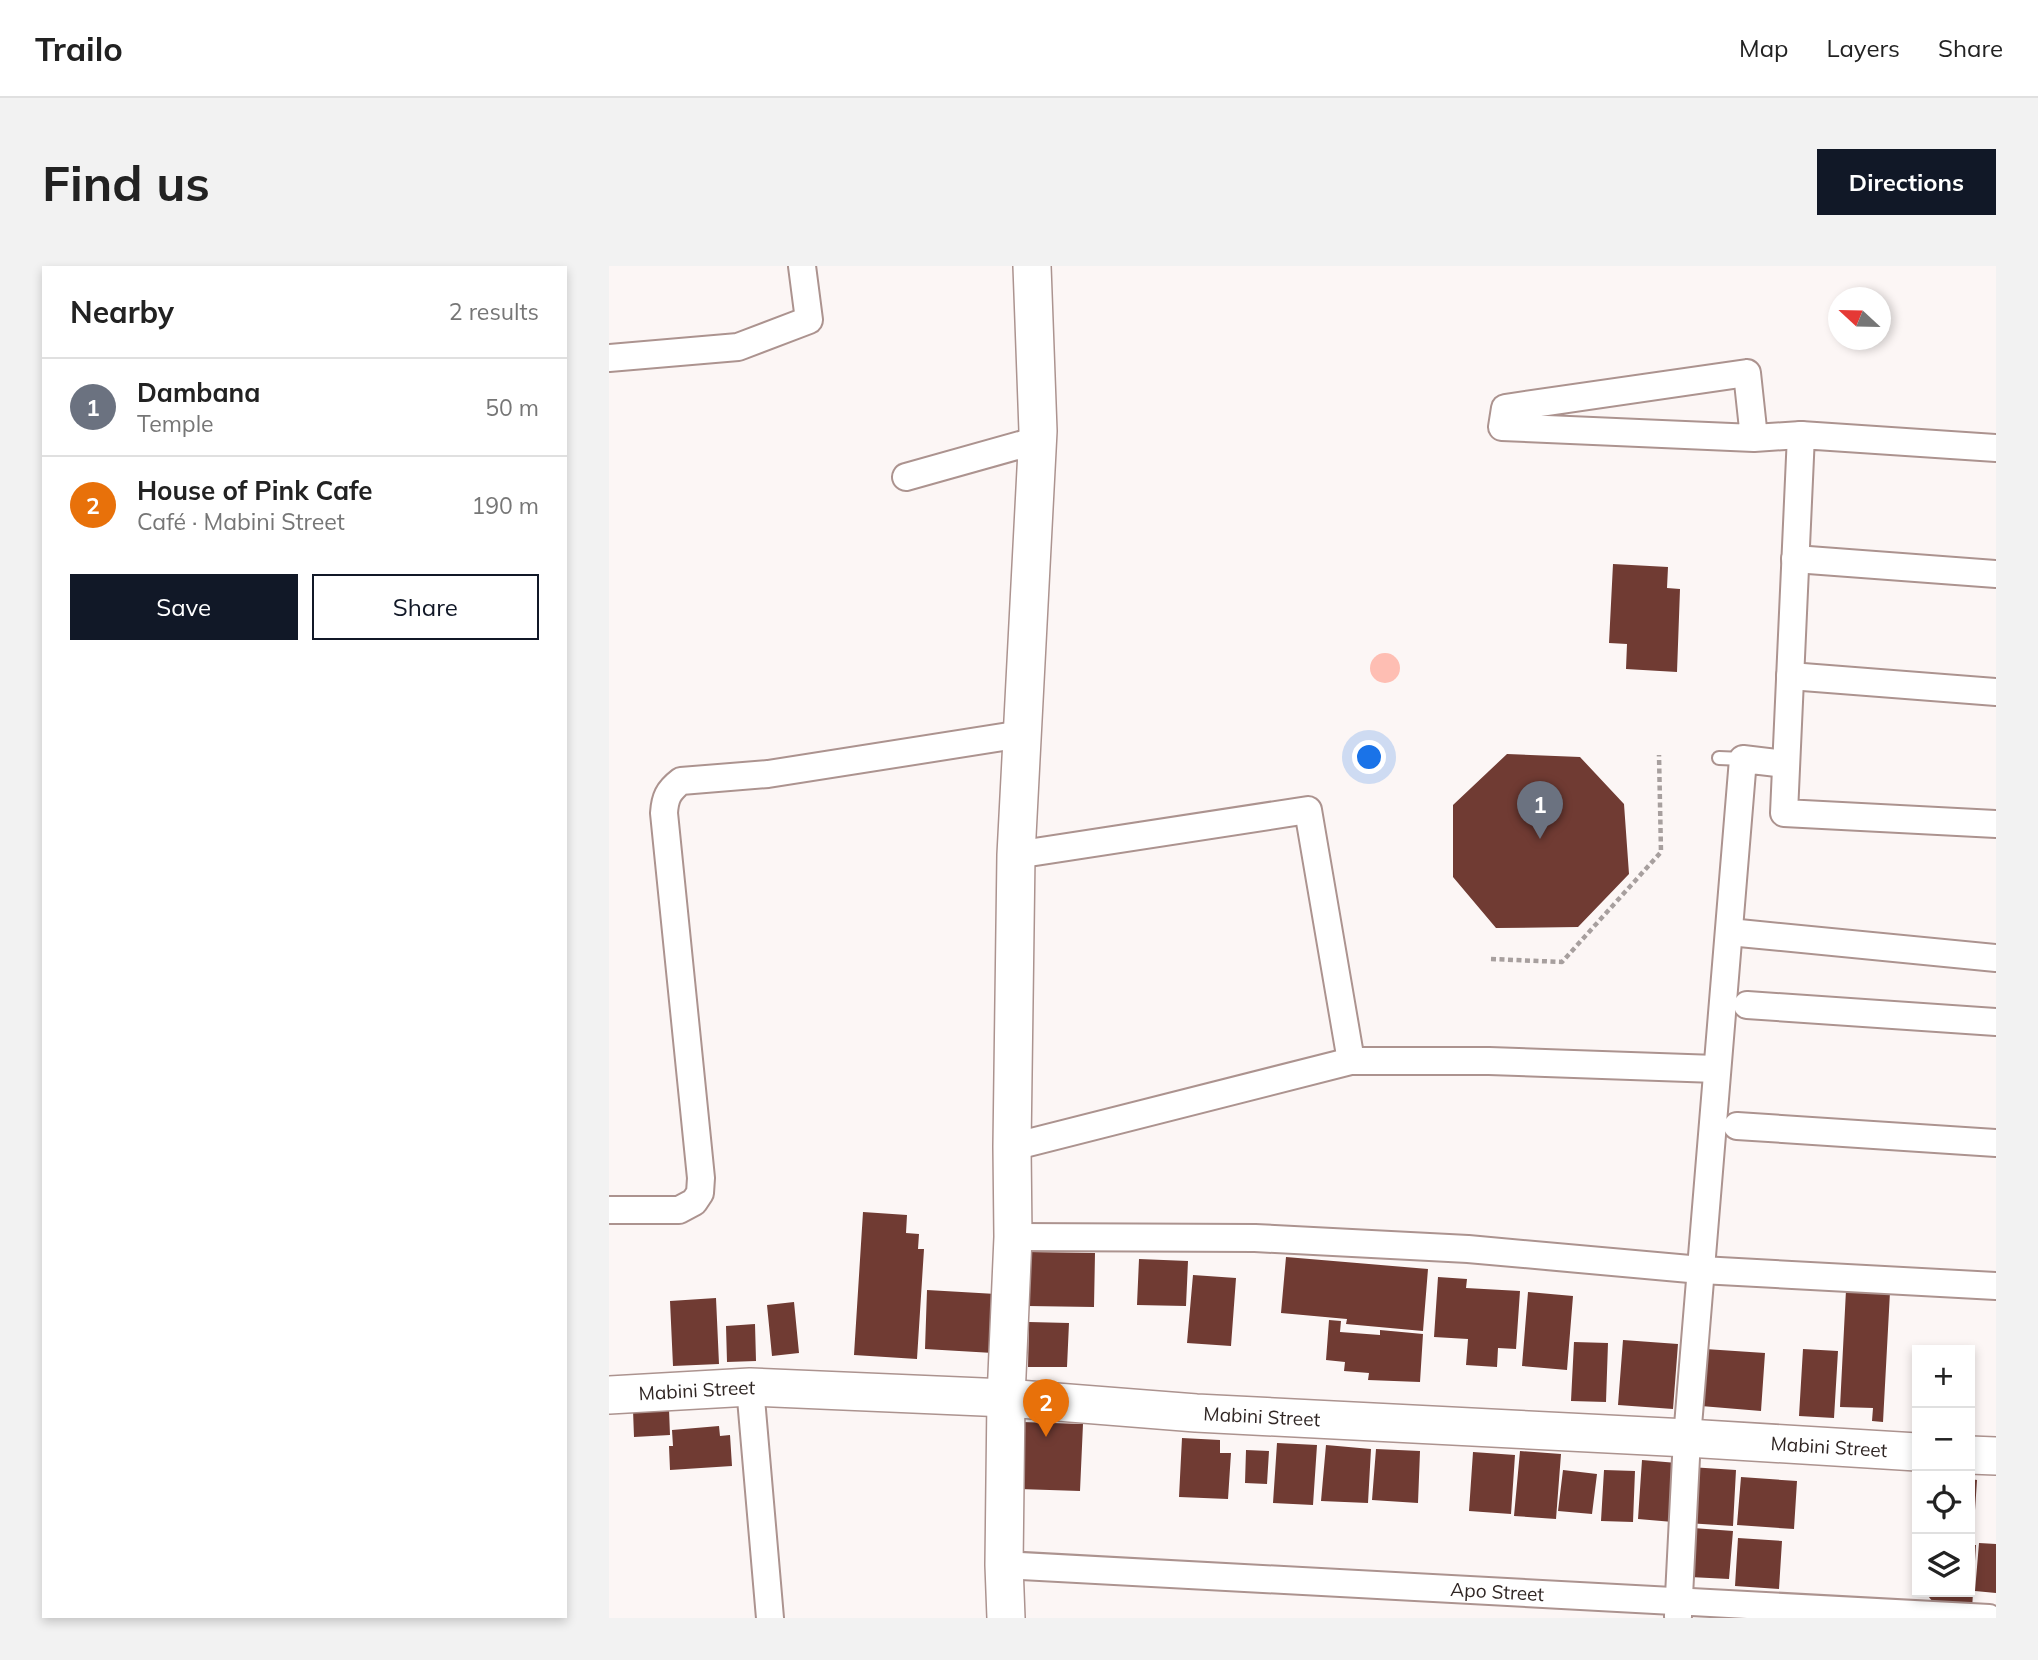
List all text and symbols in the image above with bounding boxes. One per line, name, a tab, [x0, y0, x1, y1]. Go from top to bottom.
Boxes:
text: Trailo	[35, 28, 123, 69]
text: Map	[1739, 33, 1788, 63]
text: Layers	[1826, 33, 1900, 63]
text: Share	[1938, 33, 2003, 63]
button: Directions	[1817, 149, 1996, 215]
text: Find us	[42, 152, 210, 213]
north arrow	[1828, 287, 1891, 350]
text: Nearby	[70, 293, 174, 331]
text: 2 results	[449, 297, 539, 326]
text: Dambana	[137, 376, 260, 409]
text: 1	[86, 393, 100, 422]
text: 50 m	[485, 393, 539, 422]
text: Temple	[137, 409, 214, 438]
text: House of Pink Cafe	[137, 474, 373, 507]
text: 2	[86, 491, 100, 520]
text: 190 m	[471, 491, 539, 520]
text: Café · Mabini Street	[137, 507, 345, 536]
button: Save	[70, 574, 298, 640]
button: Share	[312, 574, 539, 640]
your location	[1352, 740, 1386, 774]
pin: 1	[1517, 781, 1563, 839]
map controls	[1912, 1345, 1975, 1597]
button: +	[1912, 1345, 1975, 1408]
street label: Mabini Street	[638, 1375, 756, 1405]
pin: 2	[1023, 1379, 1069, 1437]
street label: Mabini Street	[1203, 1401, 1321, 1431]
button: −	[1912, 1408, 1975, 1471]
street label: Mabini Street	[1770, 1431, 1888, 1462]
button: locate	[1912, 1471, 1975, 1534]
button: layers	[1912, 1534, 1975, 1597]
street label: Apo Street	[1450, 1577, 1545, 1606]

